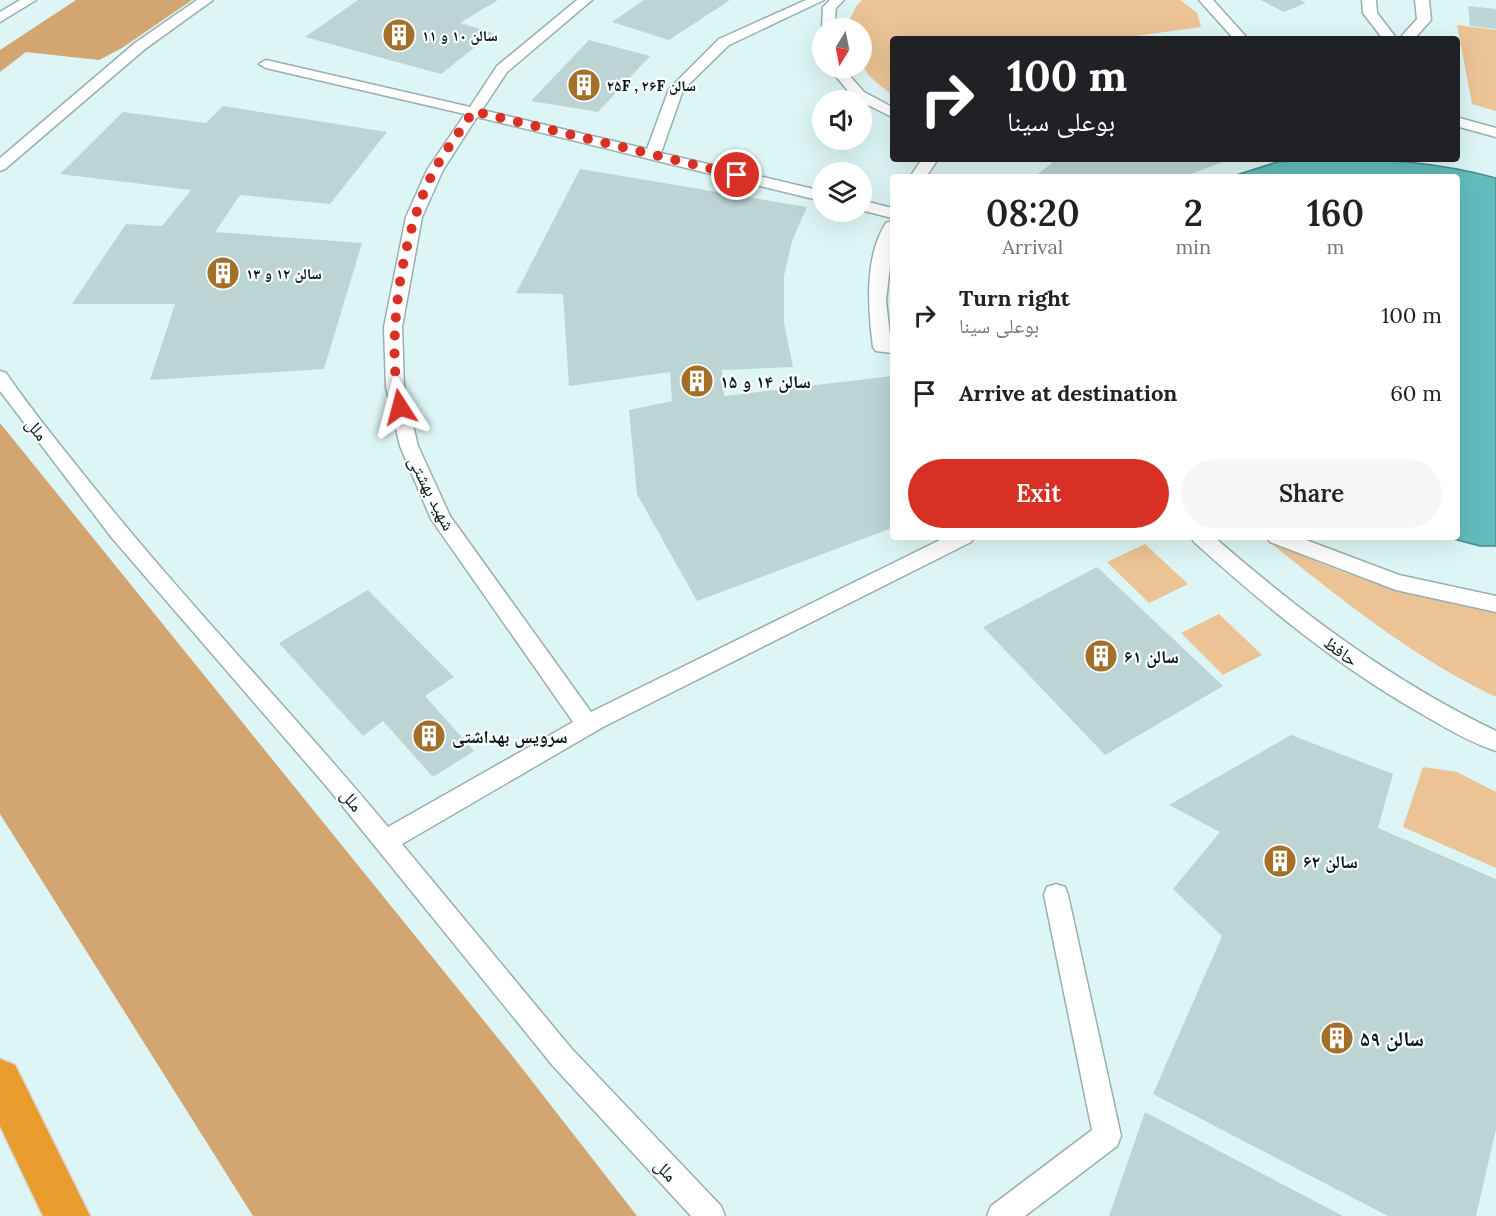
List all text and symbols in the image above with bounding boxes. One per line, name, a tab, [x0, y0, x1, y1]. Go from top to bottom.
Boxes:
building icon: سالن ۱۰ و ۱۱	[381, 17, 417, 53]
north arrow	[812, 18, 872, 78]
map controls	[812, 18, 872, 222]
place label: سالن ۱۰ و ۱۱	[422, 26, 498, 45]
text: 100 m	[1007, 49, 1127, 103]
icon: right	[908, 60, 986, 138]
building icon: ۲۵F , ۲۶F سالن	[566, 67, 602, 103]
place label: ۲۵F , ۲۶F سالن	[607, 76, 696, 95]
button: sound	[812, 90, 872, 150]
text: بوعلی سینا	[1007, 104, 1115, 138]
pin	[711, 149, 762, 200]
icon: arrive	[720, 158, 753, 191]
button: layers	[812, 162, 872, 222]
text: 08:20	[986, 190, 1080, 236]
text: 2	[1184, 190, 1203, 236]
text: 160	[1307, 190, 1364, 236]
text: Arrival	[1002, 234, 1063, 259]
text: min	[1175, 234, 1211, 259]
text: m	[1327, 234, 1344, 259]
building icon: سالن ۱۲ و ۱۳	[205, 255, 241, 291]
place label: سالن ۱۲ و ۱۳	[246, 264, 322, 283]
text: Turn right	[959, 284, 1070, 312]
icon: right	[908, 299, 941, 332]
text: 100 m	[1381, 301, 1442, 329]
text: بوعلی سینا	[959, 313, 1039, 338]
building icon: سالن ۱۴ و ۱۵	[679, 363, 715, 399]
place label: سالن ۱۴ و ۱۵	[720, 370, 811, 393]
position arrow	[368, 375, 432, 439]
icon: arrive	[908, 377, 941, 410]
text: Arrive at destination	[959, 379, 1177, 407]
text: 60 m	[1390, 379, 1442, 407]
street label: ملل	[21, 413, 53, 445]
street label: شهید بهشتی	[403, 452, 461, 534]
button: Exit	[908, 459, 1169, 528]
button: Share	[1181, 459, 1442, 528]
street label: حافظ	[1319, 631, 1363, 671]
building icon: سالن ۶۱	[1083, 638, 1119, 674]
place label: سالن ۶۱	[1124, 645, 1179, 668]
building icon: سرویس بهداشتی	[411, 718, 447, 754]
place label: سرویس بهداشتی	[452, 725, 568, 748]
street label: ملل	[336, 784, 368, 816]
building icon: سالن ۶۲	[1262, 843, 1298, 879]
place label: سالن ۶۲	[1303, 850, 1358, 873]
building icon: سالن ۵۹	[1319, 1020, 1355, 1056]
place label: سالن ۵۹	[1360, 1025, 1424, 1052]
street label: ملل	[650, 1154, 682, 1186]

